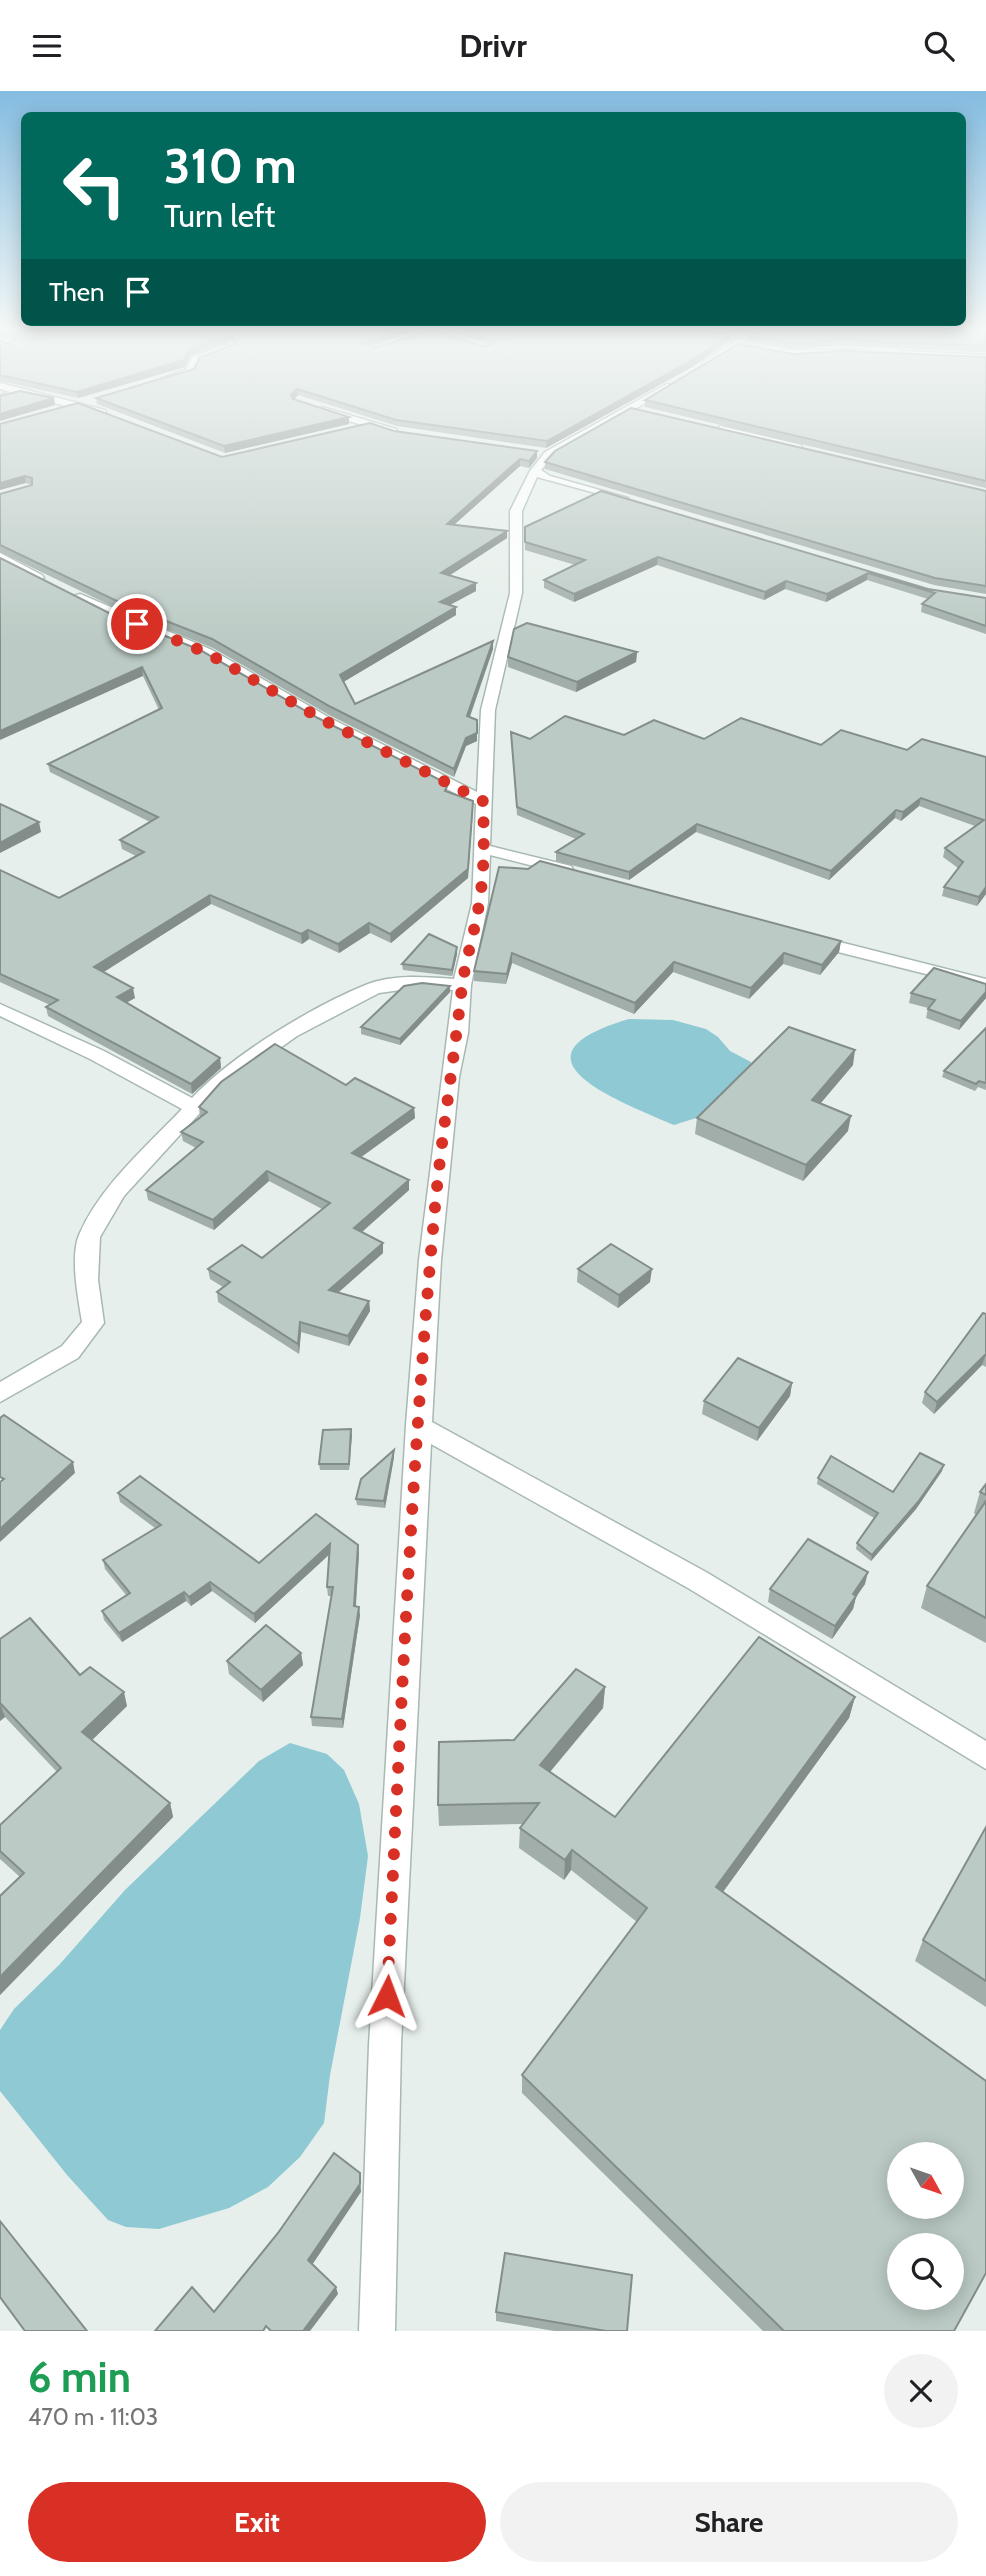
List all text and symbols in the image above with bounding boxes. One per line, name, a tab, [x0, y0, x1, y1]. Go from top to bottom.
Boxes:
text: Drivr	[459, 26, 527, 65]
icon: menu	[28, 27, 66, 65]
icon: search	[920, 27, 958, 65]
text: 310 m	[164, 136, 297, 195]
icon: left	[49, 140, 140, 231]
text: Turn left	[164, 196, 275, 235]
icon: arrive	[119, 273, 157, 311]
text: Then	[49, 276, 105, 308]
pin	[107, 594, 167, 654]
icon: arrive	[118, 605, 156, 643]
position arrow	[350, 1959, 424, 2033]
north arrow	[887, 2142, 964, 2219]
map controls	[887, 2142, 964, 2310]
button: search	[887, 2233, 964, 2310]
text: 6 min	[28, 2351, 131, 2403]
button: close	[884, 2354, 958, 2428]
text: 470 m · 11:03	[28, 2403, 158, 2431]
button: Exit	[28, 2482, 486, 2562]
button: Share	[500, 2482, 958, 2562]

